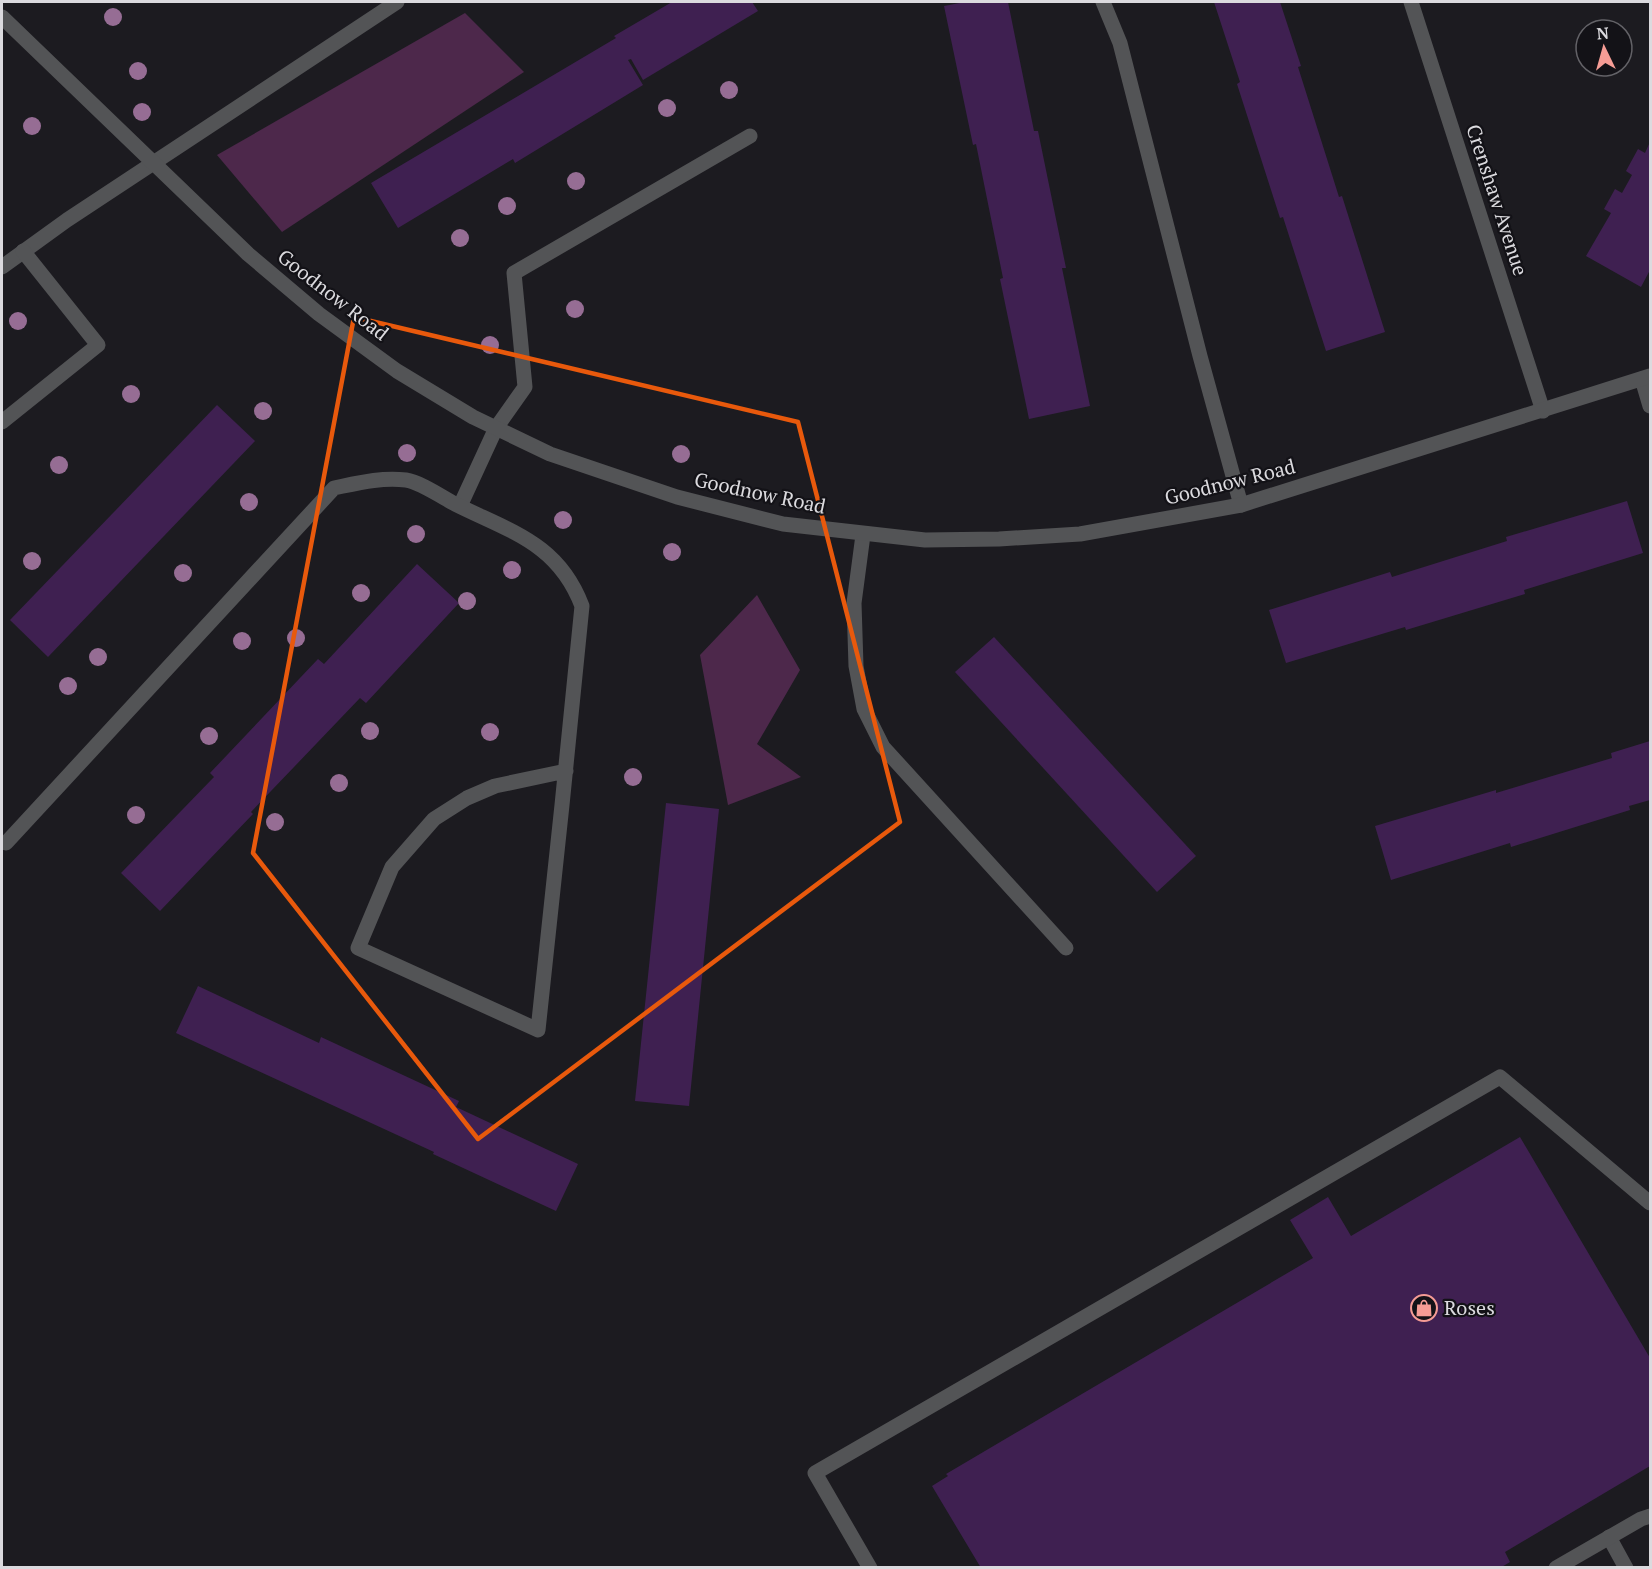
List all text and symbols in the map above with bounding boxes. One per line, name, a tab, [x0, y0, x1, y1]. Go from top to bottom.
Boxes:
north arrow	[1574, 18, 1634, 78]
text: N	[1596, 22, 1610, 45]
street label: Crenshaw Avenue	[1460, 121, 1535, 279]
street label: Goodnow Road	[272, 243, 394, 346]
street label: Goodnow Road	[1162, 452, 1298, 511]
street label: Goodnow Road	[692, 465, 828, 520]
shop icon: Roses	[1409, 1293, 1439, 1323]
place label: Roses	[1444, 1294, 1495, 1321]

